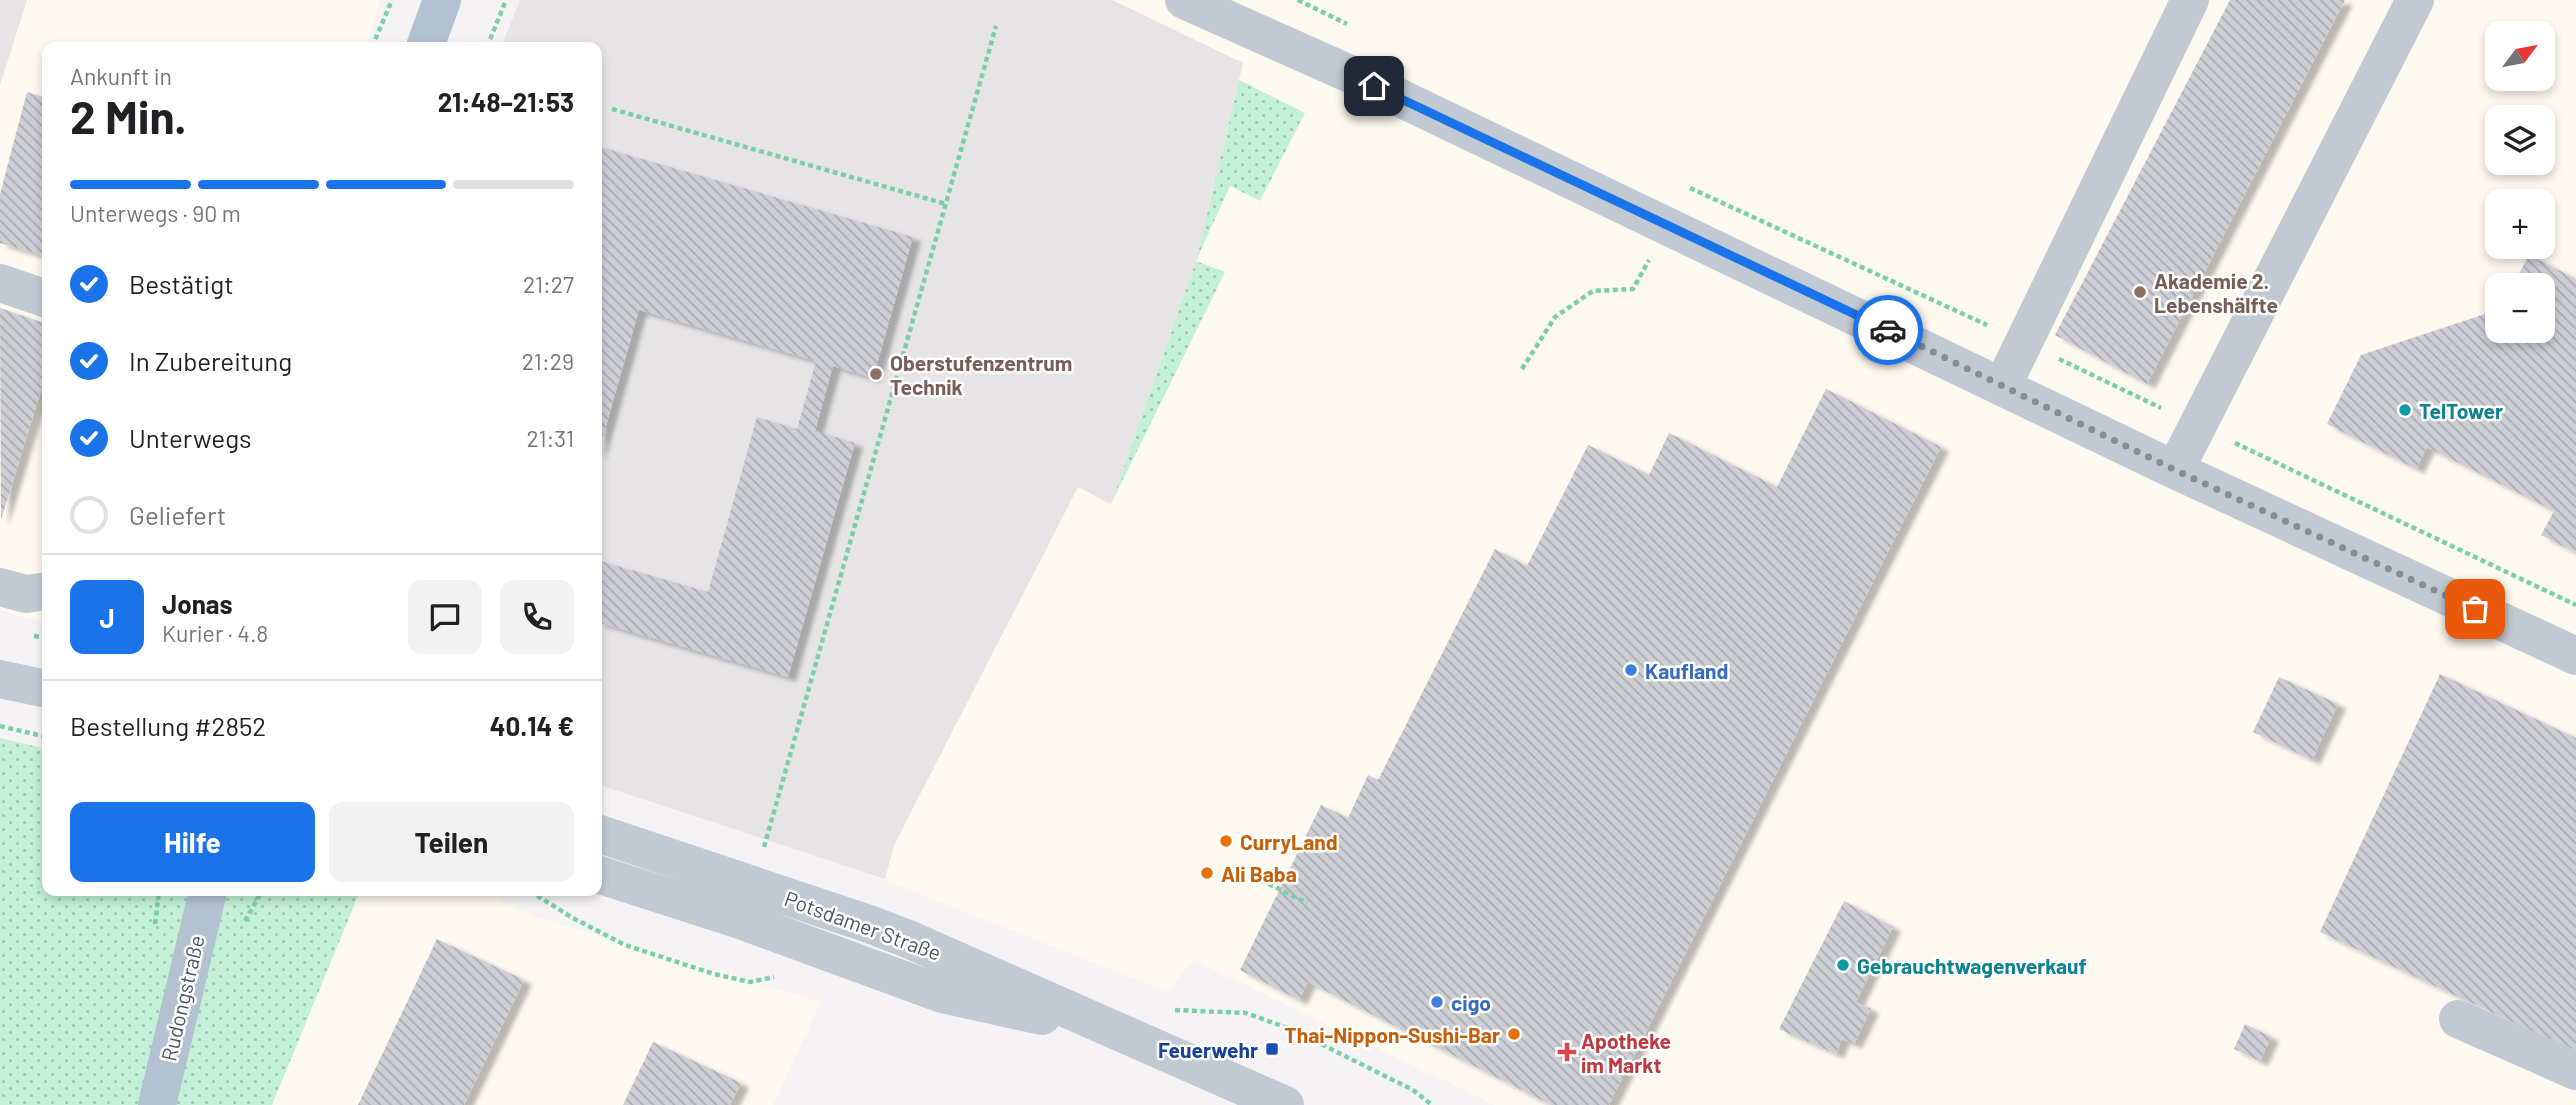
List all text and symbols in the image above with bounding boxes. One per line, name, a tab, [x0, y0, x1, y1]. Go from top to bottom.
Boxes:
north arrow	[2485, 21, 2555, 91]
map controls	[2485, 21, 2555, 343]
pin	[1344, 56, 1404, 116]
text: Ankunft in	[70, 62, 172, 90]
icon: home	[1355, 67, 1393, 105]
text: 21:48–21:53	[438, 86, 574, 117]
text: 2 Min.	[70, 88, 187, 143]
button: layers	[2485, 105, 2555, 175]
button: +	[2485, 189, 2555, 259]
text: Unterwegs · 90 m	[70, 199, 241, 227]
icon: check	[70, 265, 108, 303]
text: Bestätigt	[129, 268, 234, 299]
place label: Akademie 2. Lebenshälfte	[2154, 268, 2278, 317]
text: 21:27	[523, 270, 574, 298]
button: −	[2485, 273, 2555, 343]
marker: Akademie 2. Lebenshälfte	[2132, 284, 2148, 300]
courier	[1853, 295, 1923, 365]
icon: car	[1869, 311, 1907, 349]
icon: check	[70, 342, 108, 380]
text: In Zubereitung	[129, 345, 292, 376]
text: 21:29	[522, 347, 574, 375]
place label: Oberstufenzentrum Technik	[890, 350, 1072, 399]
marker: Oberstufenzentrum Technik	[868, 366, 884, 382]
place label: TelTower	[2419, 398, 2503, 423]
marker: TelTower	[2397, 402, 2413, 418]
icon: check	[70, 419, 108, 457]
text: Unterwegs	[129, 422, 251, 453]
text: 21:31	[526, 424, 574, 452]
text: Geliefert	[129, 499, 226, 530]
pin	[2445, 579, 2505, 639]
button: chat	[408, 580, 482, 654]
button: phone	[500, 580, 574, 654]
text: Jonas	[162, 588, 233, 619]
icon: bag	[2456, 590, 2494, 628]
text: J	[99, 602, 115, 633]
text: Kurier · 4.8	[162, 619, 268, 647]
place label: Kaufland	[1645, 658, 1728, 683]
marker: Kaufland	[1623, 662, 1639, 678]
text: Bestellung #2852	[70, 710, 266, 741]
text: 40.14 €	[490, 710, 574, 741]
button: Hilfe	[70, 802, 315, 882]
button: Teilen	[329, 802, 574, 882]
place label: CurryLand	[1240, 829, 1338, 854]
marker: CurryLand	[1218, 833, 1234, 849]
place label: Ali Baba	[1221, 861, 1297, 886]
marker: Ali Baba	[1199, 865, 1215, 881]
street label: Potsdamer Straße	[781, 885, 945, 965]
street label: Rudongstraße	[155, 933, 209, 1063]
place label: Gebrauchtwagenverkauf	[1857, 953, 2087, 978]
marker: Gebrauchtwagenverkauf	[1835, 957, 1851, 973]
place label: cigo	[1451, 990, 1491, 1015]
marker: cigo	[1429, 994, 1445, 1010]
place label: Thai-Nippon-Sushi-Bar	[1284, 1022, 1500, 1047]
marker: Thai-Nippon-Sushi-Bar	[1506, 1026, 1522, 1042]
place label: Apotheke im Markt	[1581, 1028, 1671, 1077]
place label: Feuerwehr	[1158, 1037, 1258, 1062]
marker: Feuerwehr	[1264, 1041, 1280, 1057]
marker: Apotheke im Markt	[1559, 1044, 1575, 1060]

